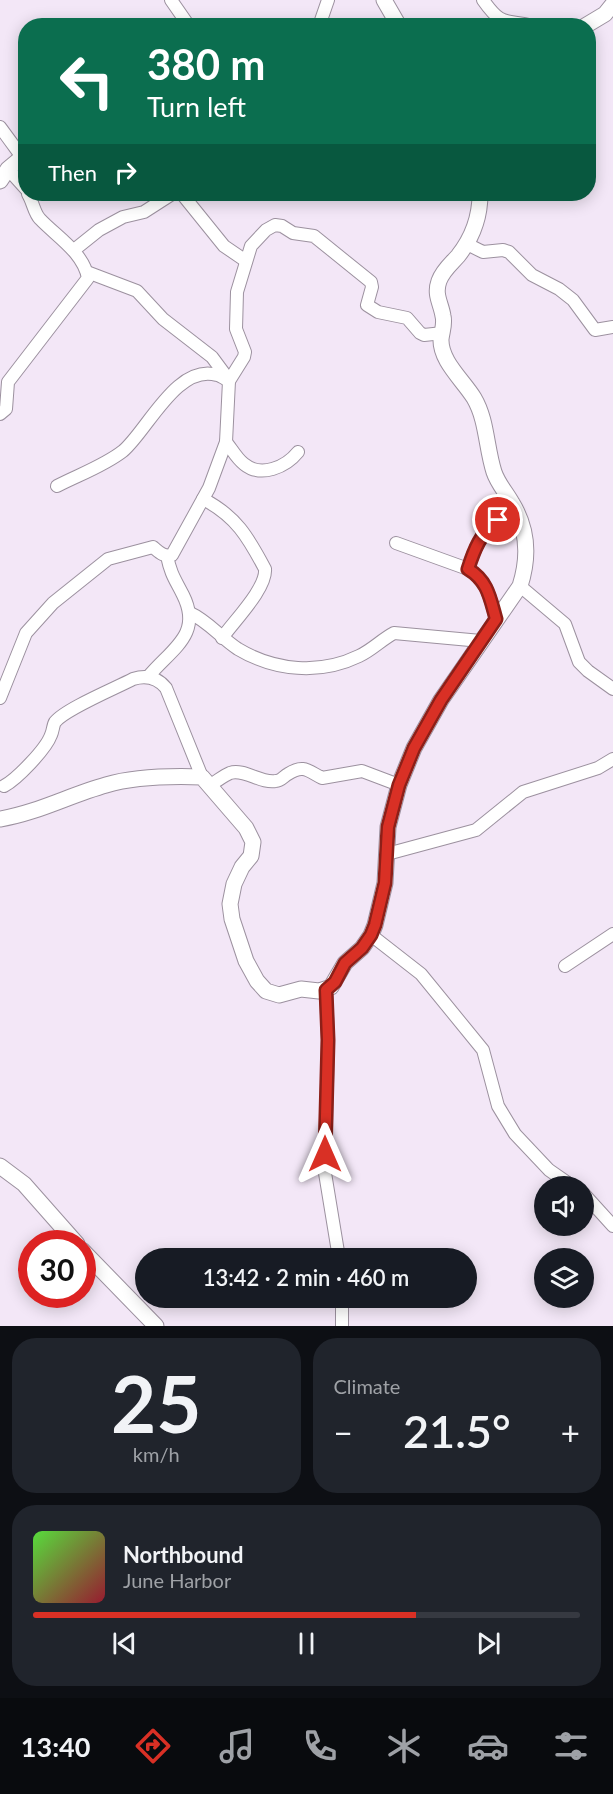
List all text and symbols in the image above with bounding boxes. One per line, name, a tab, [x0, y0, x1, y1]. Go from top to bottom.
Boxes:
text: 380 m	[147, 39, 265, 89]
icon: left	[48, 42, 126, 120]
text: Turn left	[147, 90, 246, 123]
icon: right	[109, 156, 142, 189]
text: Then	[48, 159, 97, 186]
pin	[472, 494, 523, 545]
icon: arrive	[481, 503, 514, 536]
position arrow	[293, 1122, 357, 1186]
map controls	[534, 1176, 594, 1308]
button: sound	[534, 1176, 594, 1236]
speed limit sign: 30	[18, 1230, 96, 1308]
button: layers	[534, 1248, 594, 1308]
text: 13:42 · 2 min · 460 m	[203, 1264, 409, 1291]
text: 25	[111, 1356, 201, 1450]
text: Climate	[334, 1374, 400, 1398]
text: 21.5°	[403, 1404, 511, 1458]
text: −	[334, 1412, 353, 1452]
text: +	[561, 1412, 580, 1452]
text: km/h	[133, 1442, 180, 1466]
text: Northbound	[123, 1541, 243, 1568]
text: June Harbor	[123, 1568, 231, 1592]
icon: previous	[108, 1627, 141, 1660]
icon: pause	[290, 1627, 323, 1660]
icon: next	[472, 1627, 505, 1660]
icon: directions	[132, 1725, 174, 1767]
icon: music	[216, 1725, 258, 1767]
icon: phone	[299, 1725, 341, 1767]
icon: climate	[383, 1725, 425, 1767]
icon: car	[467, 1725, 509, 1767]
icon: filters	[550, 1725, 592, 1767]
text: 13:40	[21, 1730, 90, 1763]

